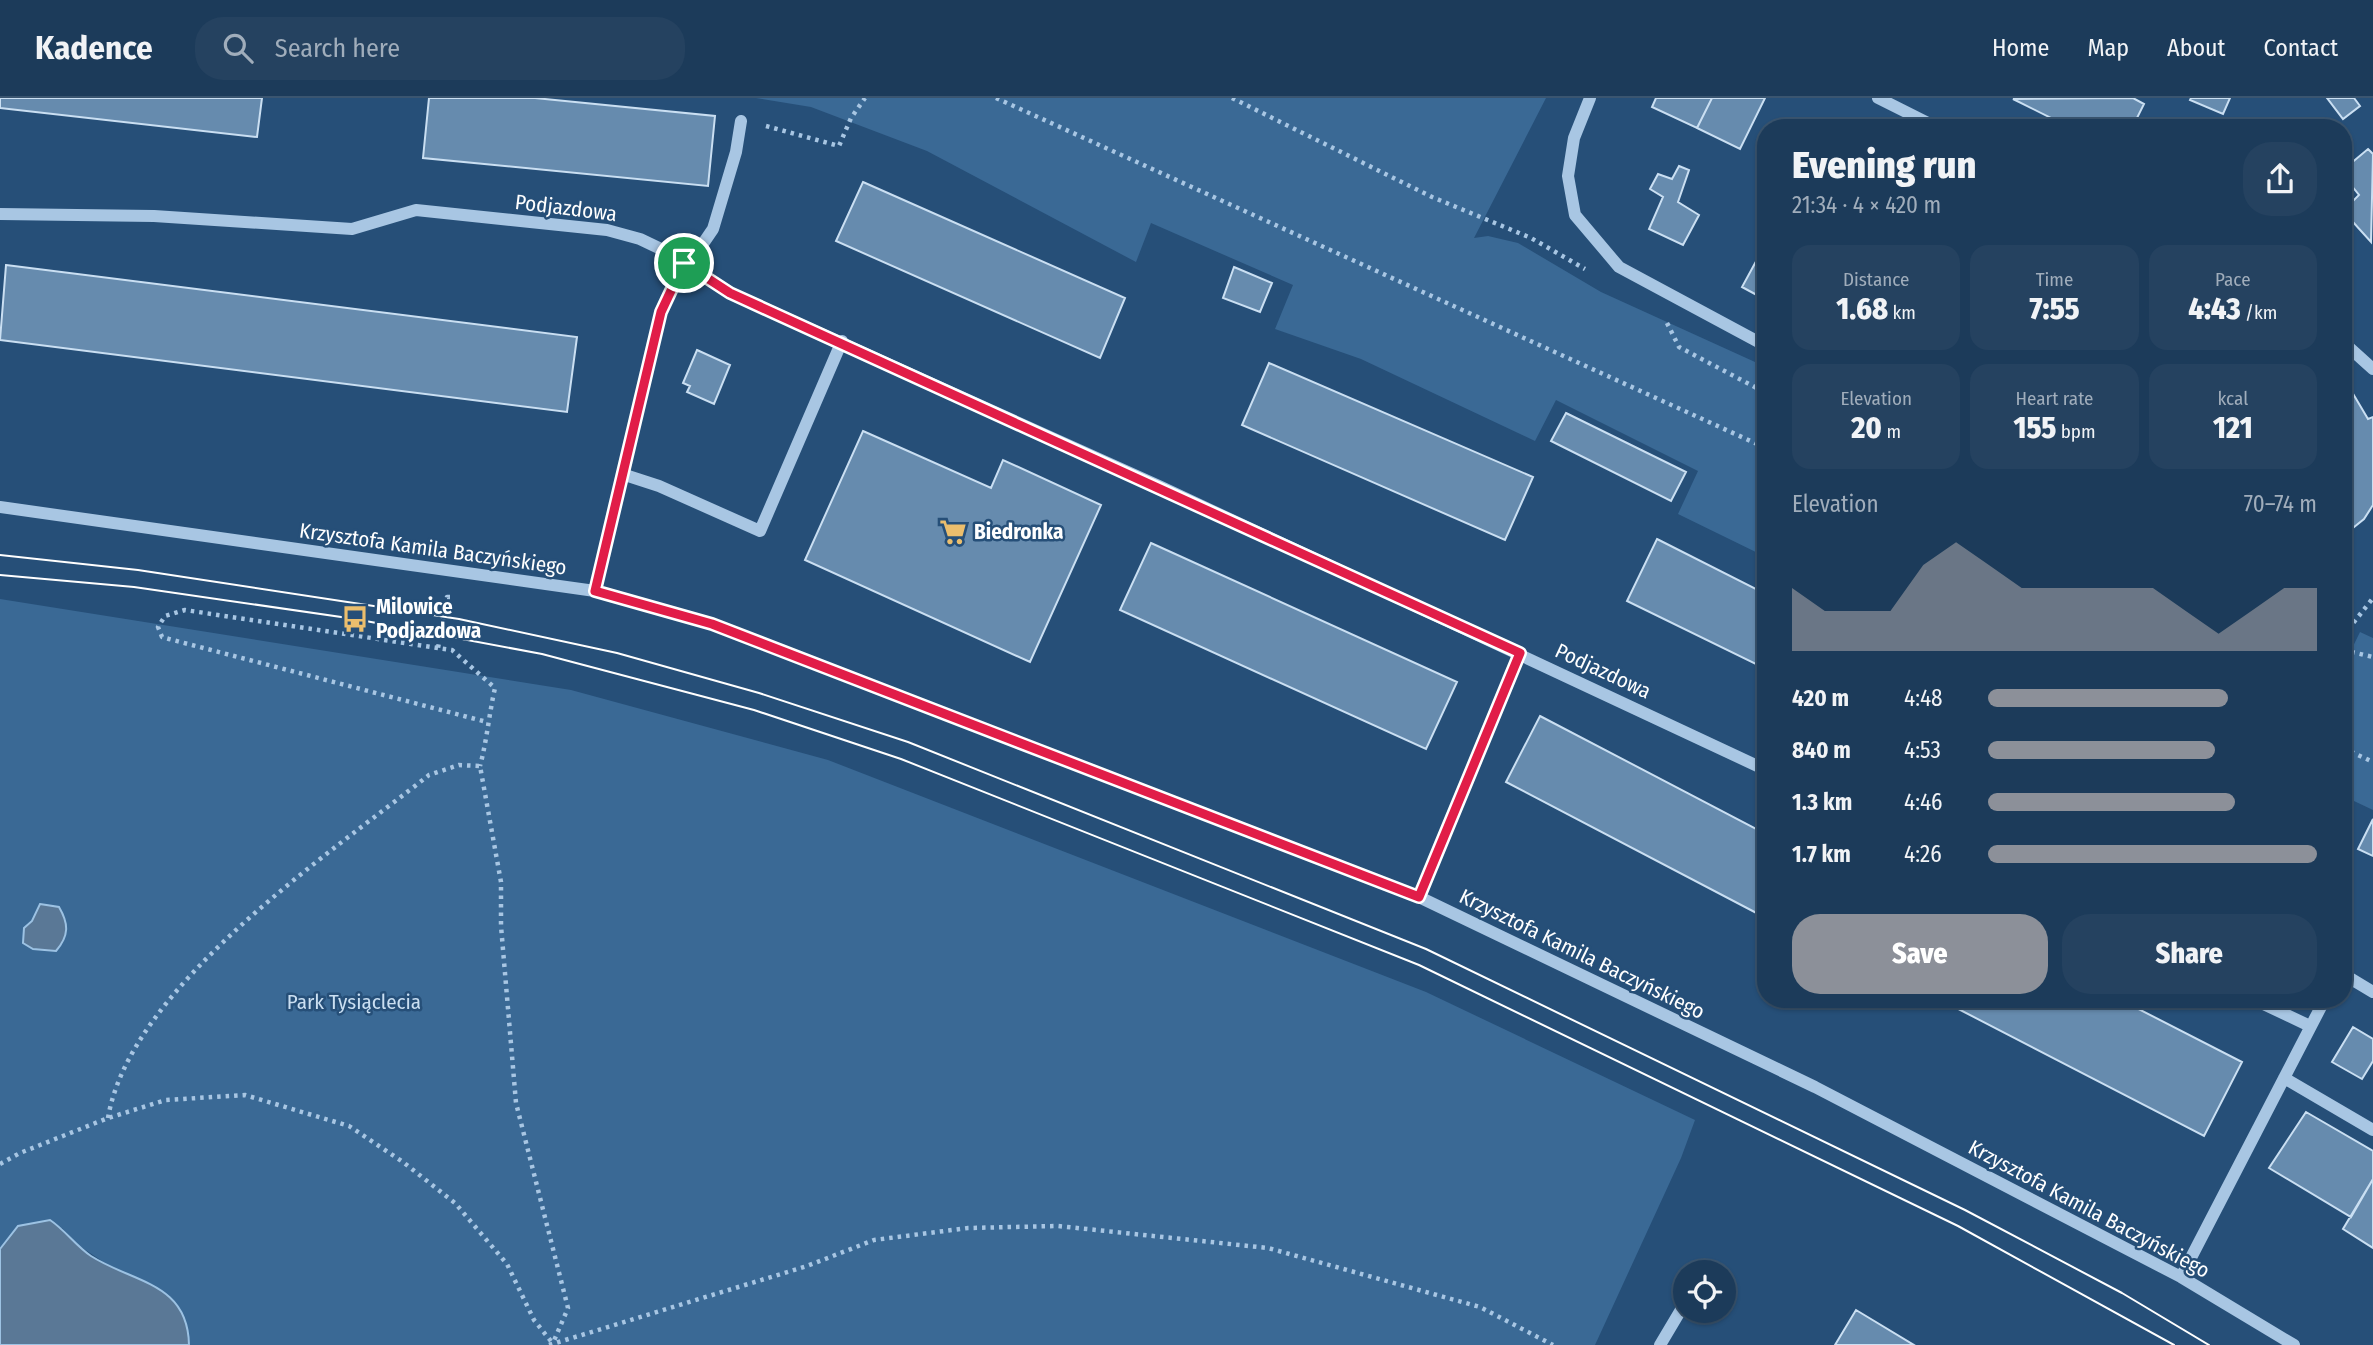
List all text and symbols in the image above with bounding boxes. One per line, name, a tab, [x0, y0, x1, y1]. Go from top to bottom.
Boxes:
search box	[195, 17, 685, 80]
text: Kadence	[35, 28, 153, 68]
icon: search	[219, 29, 257, 67]
text: Search here	[275, 33, 400, 64]
text: Home	[1992, 34, 2049, 62]
text: Map	[2087, 34, 2129, 62]
text: About	[2167, 34, 2225, 62]
text: Contact	[2263, 34, 2338, 62]
text: Evening run	[1792, 142, 1976, 188]
button: share	[2243, 142, 2317, 216]
street label: Podjazdowa	[514, 189, 618, 227]
text: 21:34 · 4 × 420 m	[1792, 191, 1941, 219]
pin	[654, 233, 714, 293]
icon: arrive	[665, 244, 703, 282]
text: Distance	[1843, 268, 1909, 291]
text: Time	[2036, 268, 2073, 291]
text: Pace	[2215, 268, 2251, 291]
text: 1.68	[1836, 291, 1888, 327]
text: 7:55	[2029, 291, 2080, 327]
text: 4:43	[2188, 291, 2241, 327]
text: km	[1888, 301, 1916, 324]
text: /km	[2241, 301, 2277, 324]
text: Elevation	[1840, 387, 1912, 410]
text: Heart rate	[2015, 387, 2094, 410]
text: kcal	[2217, 387, 2248, 410]
text: 20	[1851, 410, 1882, 446]
text: 155	[2013, 410, 2056, 446]
text: 121	[2213, 410, 2253, 446]
text: m	[1882, 420, 1901, 443]
text: bpm	[2056, 420, 2096, 443]
text: Elevation	[1792, 490, 1879, 518]
text: 70–74 m	[2244, 490, 2317, 518]
street label: Krzysztofa Kamila Baczyńskiego	[298, 517, 568, 581]
supermarket icon: Biedronka	[938, 517, 968, 547]
place label: Biedronka	[974, 519, 1063, 545]
place label: Milowice Podjazdowa	[376, 594, 481, 644]
bus stop icon: Milowice Podjazdowa	[340, 604, 370, 634]
street label: Podjazdowa	[1551, 638, 1655, 704]
text: 420 m	[1792, 684, 1849, 712]
text: 4:48	[1904, 684, 1943, 712]
text: 840 m	[1792, 736, 1851, 764]
text: 4:53	[1904, 736, 1941, 764]
text: 1.3 km	[1792, 788, 1852, 816]
text: 4:46	[1904, 788, 1942, 816]
text: 1.7 km	[1792, 840, 1851, 868]
text: 4:26	[1904, 840, 1942, 868]
street label: Krzysztofa Kamila Baczyńskiego	[1455, 883, 1709, 1025]
button: Save	[1792, 914, 2048, 994]
button: Share	[2062, 914, 2317, 994]
park label: Park Tysiąclecia	[287, 989, 421, 1015]
street label: Krzysztofa Kamila Baczyńskiego	[1964, 1134, 2214, 1284]
map controls	[1673, 1260, 1736, 1323]
button: locate	[1673, 1260, 1736, 1323]

